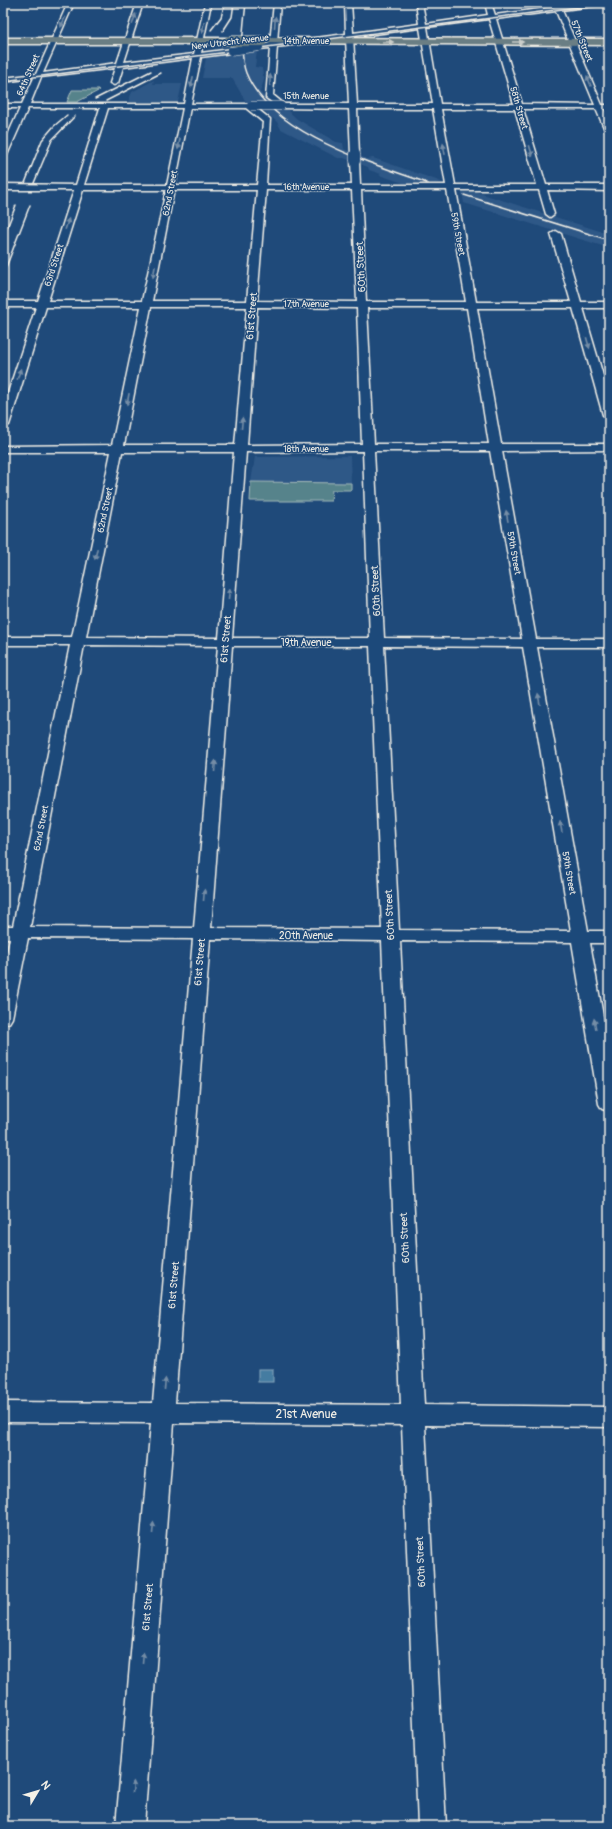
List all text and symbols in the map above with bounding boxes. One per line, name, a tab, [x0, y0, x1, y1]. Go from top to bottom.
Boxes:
one-way arrow	[131, 13, 137, 25]
one-way arrow	[59, 16, 66, 28]
one-way arrow	[271, 16, 278, 28]
street label: 57th Street	[568, 19, 595, 64]
one-way arrow	[200, 21, 206, 34]
street label: New Utrecht Avenue	[191, 32, 270, 53]
street label: 14th Avenue	[283, 36, 330, 47]
one-way arrow	[382, 38, 394, 45]
one-way arrow	[512, 39, 525, 45]
street label: 64th Street	[14, 52, 43, 98]
one-way arrow	[267, 74, 274, 86]
one-way arrow	[585, 75, 592, 87]
one-way arrow	[188, 76, 194, 88]
street label: 58th Street	[507, 86, 530, 131]
street label: 15th Avenue	[283, 91, 329, 102]
one-way arrow	[176, 138, 182, 151]
one-way arrow	[441, 143, 447, 155]
one-way arrow	[528, 145, 534, 157]
street label: 62nd Street	[161, 169, 180, 217]
street label: 16th Avenue	[283, 182, 330, 193]
street label: 59th Street	[448, 212, 467, 257]
one-way arrow	[64, 218, 70, 230]
street label: 60th Street	[354, 240, 368, 293]
street label: 63rd Street	[42, 242, 67, 288]
one-way arrow	[150, 266, 156, 278]
street label: 61st Street	[244, 291, 260, 340]
street label: 17th Avenue	[283, 299, 329, 310]
one-way arrow	[585, 337, 591, 349]
one-way arrow	[16, 368, 22, 380]
one-way arrow	[125, 393, 131, 405]
one-way arrow	[239, 417, 246, 429]
street label: 18th Avenue	[283, 444, 329, 455]
street label: 62nd Street	[95, 486, 116, 534]
one-way arrow	[504, 509, 510, 522]
street label: 59th Street	[504, 531, 523, 576]
one-way arrow	[93, 548, 99, 560]
street label: 60th Street	[369, 564, 383, 617]
one-way arrow	[225, 588, 232, 600]
street label: 61st Street	[218, 614, 234, 663]
street label: 19th Avenue	[281, 637, 331, 649]
one-way arrow	[536, 693, 542, 705]
one-way arrow	[211, 760, 218, 772]
street label: 62nd Street	[32, 804, 51, 852]
one-way arrow	[558, 821, 564, 833]
street label: 59th Street	[559, 851, 578, 896]
street label: 60th Street	[383, 888, 397, 941]
one-way arrow	[201, 889, 208, 901]
street label: 20th Avenue	[279, 930, 333, 942]
street label: 61st Street	[192, 937, 208, 986]
one-way arrow	[592, 1018, 598, 1030]
street label: 60th Street	[398, 1211, 412, 1264]
street label: 61st Street	[166, 1260, 182, 1309]
one-way arrow	[162, 1378, 169, 1390]
street label: 21st Avenue	[275, 1407, 337, 1422]
one-way arrow	[150, 1522, 157, 1534]
street label: 60th Street	[414, 1535, 428, 1588]
street label: 61st Street	[140, 1582, 156, 1631]
one-way arrow	[140, 1652, 147, 1664]
north arrow	[18, 1771, 58, 1811]
text: N	[38, 1778, 53, 1793]
one-way arrow	[129, 1781, 136, 1793]

